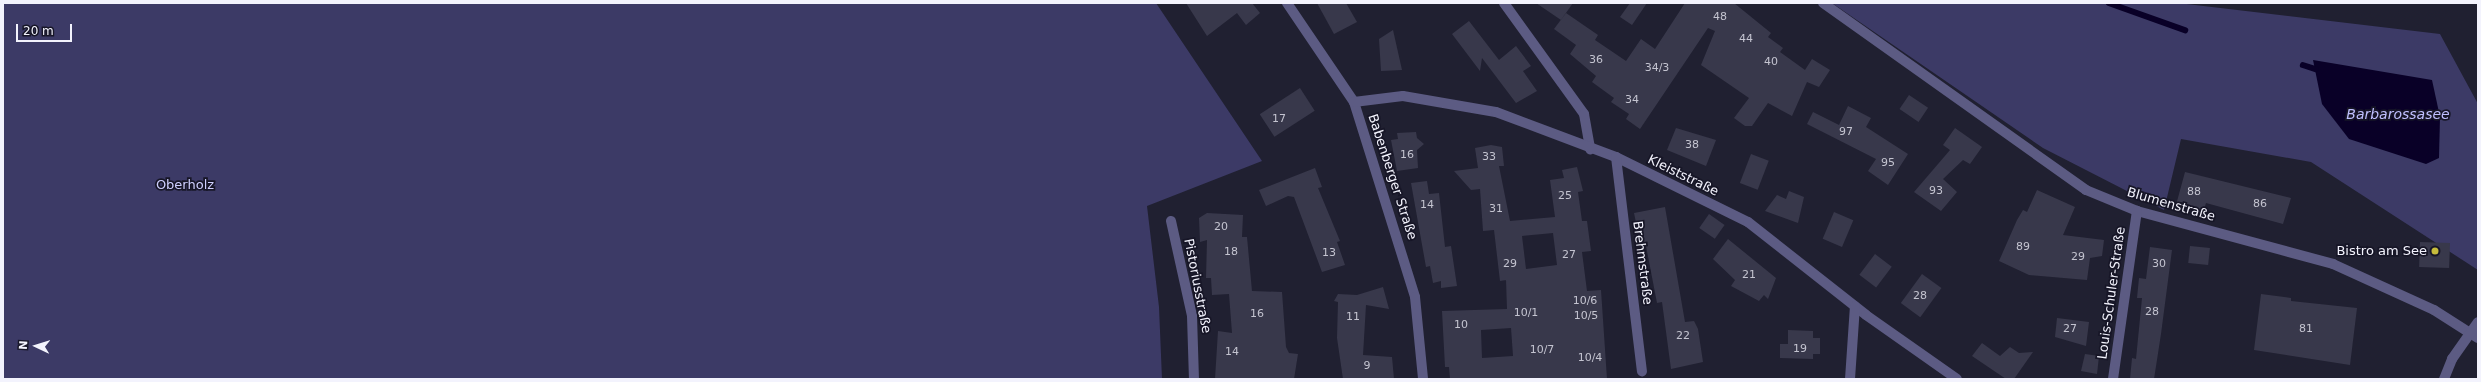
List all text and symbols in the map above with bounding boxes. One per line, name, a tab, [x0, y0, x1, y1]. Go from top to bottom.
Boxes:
house number: 48	[1713, 10, 1727, 24]
scale bar	[18, 16, 74, 42]
text: 20 m	[23, 24, 54, 38]
house number: 44	[1739, 32, 1753, 46]
house number: 36	[1589, 53, 1603, 67]
house number: 40	[1764, 55, 1778, 69]
house number: 34/3	[1645, 61, 1669, 75]
house number: 34	[1625, 93, 1639, 107]
water label: Barbarossasee	[2346, 106, 2450, 122]
house number: 17	[1272, 112, 1286, 126]
street label: Babenberger Straße	[1364, 112, 1420, 242]
house number: 97	[1839, 125, 1853, 139]
house number: 38	[1685, 138, 1699, 152]
house number: 16	[1400, 148, 1414, 162]
house number: 33	[1482, 150, 1496, 164]
street label: Kleiststraße	[1645, 152, 1721, 200]
house number: 95	[1881, 156, 1895, 170]
park label: Oberholz	[156, 177, 214, 193]
house number: 93	[1929, 184, 1943, 198]
street label: Blumenstraße	[2125, 185, 2217, 225]
house number: 88	[2187, 185, 2201, 199]
house number: 25	[1558, 189, 1572, 203]
house number: 86	[2253, 197, 2267, 211]
house number: 14	[1420, 198, 1434, 212]
house number: 31	[1489, 202, 1503, 216]
house number: 20	[1214, 220, 1228, 234]
street label: Brehmstraße	[1629, 220, 1655, 306]
street label: Louis-Schuler-Straße	[2095, 226, 2129, 360]
street label: Pistoriusstraße	[1180, 237, 1214, 335]
house number: 89	[2016, 240, 2030, 254]
place label: Bistro am See	[2336, 243, 2427, 259]
house number: 18	[1224, 245, 1238, 259]
house number: 13	[1322, 246, 1336, 260]
marker: Bistro am See	[2430, 246, 2440, 256]
house number: 27	[1562, 248, 1576, 262]
house number: 29	[2071, 250, 2085, 264]
house number: 29	[1503, 257, 1517, 271]
house number: 30	[2152, 257, 2166, 271]
house number: 21	[1742, 268, 1756, 282]
house number: 28	[1913, 289, 1927, 303]
house number: 10/6	[1573, 294, 1597, 308]
house number: 28	[2145, 305, 2159, 319]
house number: 10/1	[1514, 306, 1538, 320]
house number: 16	[1250, 307, 1264, 321]
house number: 10/5	[1574, 309, 1598, 323]
house number: 11	[1346, 310, 1360, 324]
house number: 10	[1454, 318, 1468, 332]
house number: 27	[2063, 322, 2077, 336]
house number: 81	[2299, 322, 2313, 336]
north arrow	[16, 326, 56, 366]
house number: 22	[1676, 329, 1690, 343]
text: N	[17, 340, 30, 350]
house number: 19	[1793, 342, 1807, 356]
house number: 10/7	[1530, 343, 1554, 357]
house number: 14	[1225, 345, 1239, 359]
house number: 10/4	[1578, 351, 1602, 365]
house number: 9	[1364, 359, 1370, 373]

